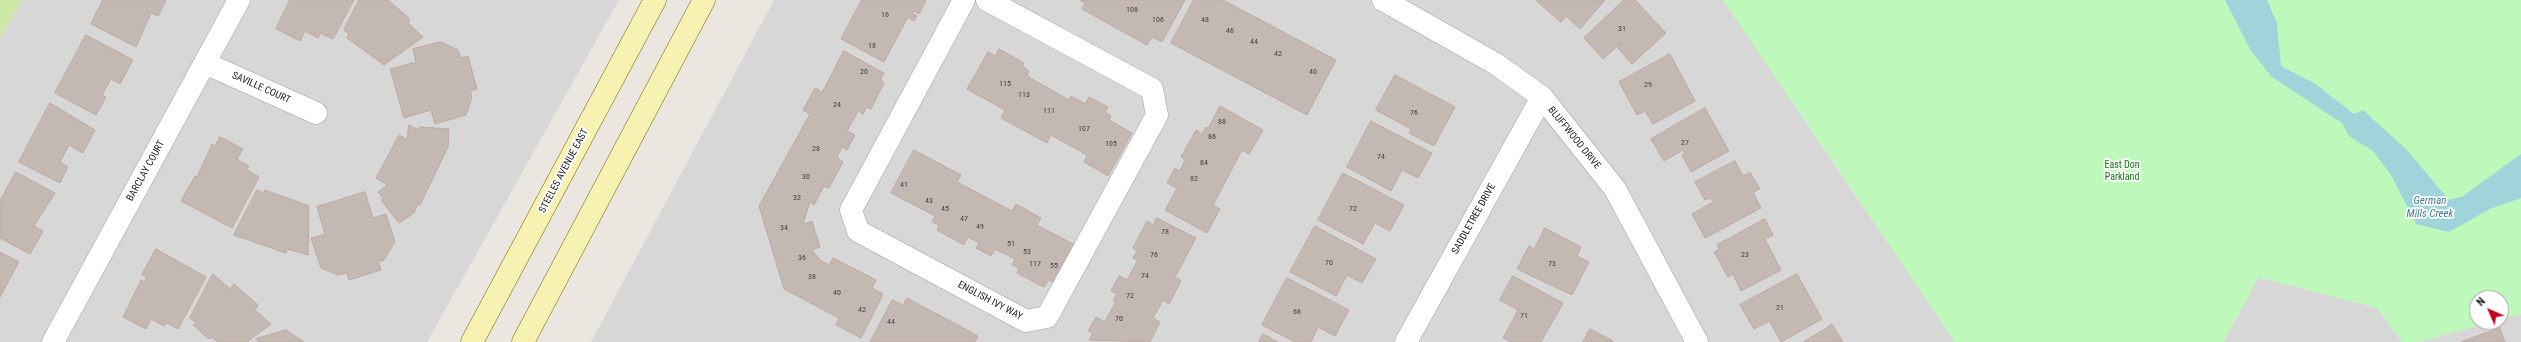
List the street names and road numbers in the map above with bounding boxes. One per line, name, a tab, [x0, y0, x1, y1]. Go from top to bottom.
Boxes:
street label: SAVILLE COURT	[230, 70, 292, 106]
street label: BLUFFWOOD DRIVE	[1545, 104, 1603, 172]
street label: STEELES AVENUE EAST	[537, 127, 591, 215]
street label: BARCLAY COURT	[124, 139, 168, 203]
street label: SADDLETREE DRIVE	[1450, 182, 1498, 256]
street label: ENGLISH IVY WAY	[956, 279, 1024, 323]

